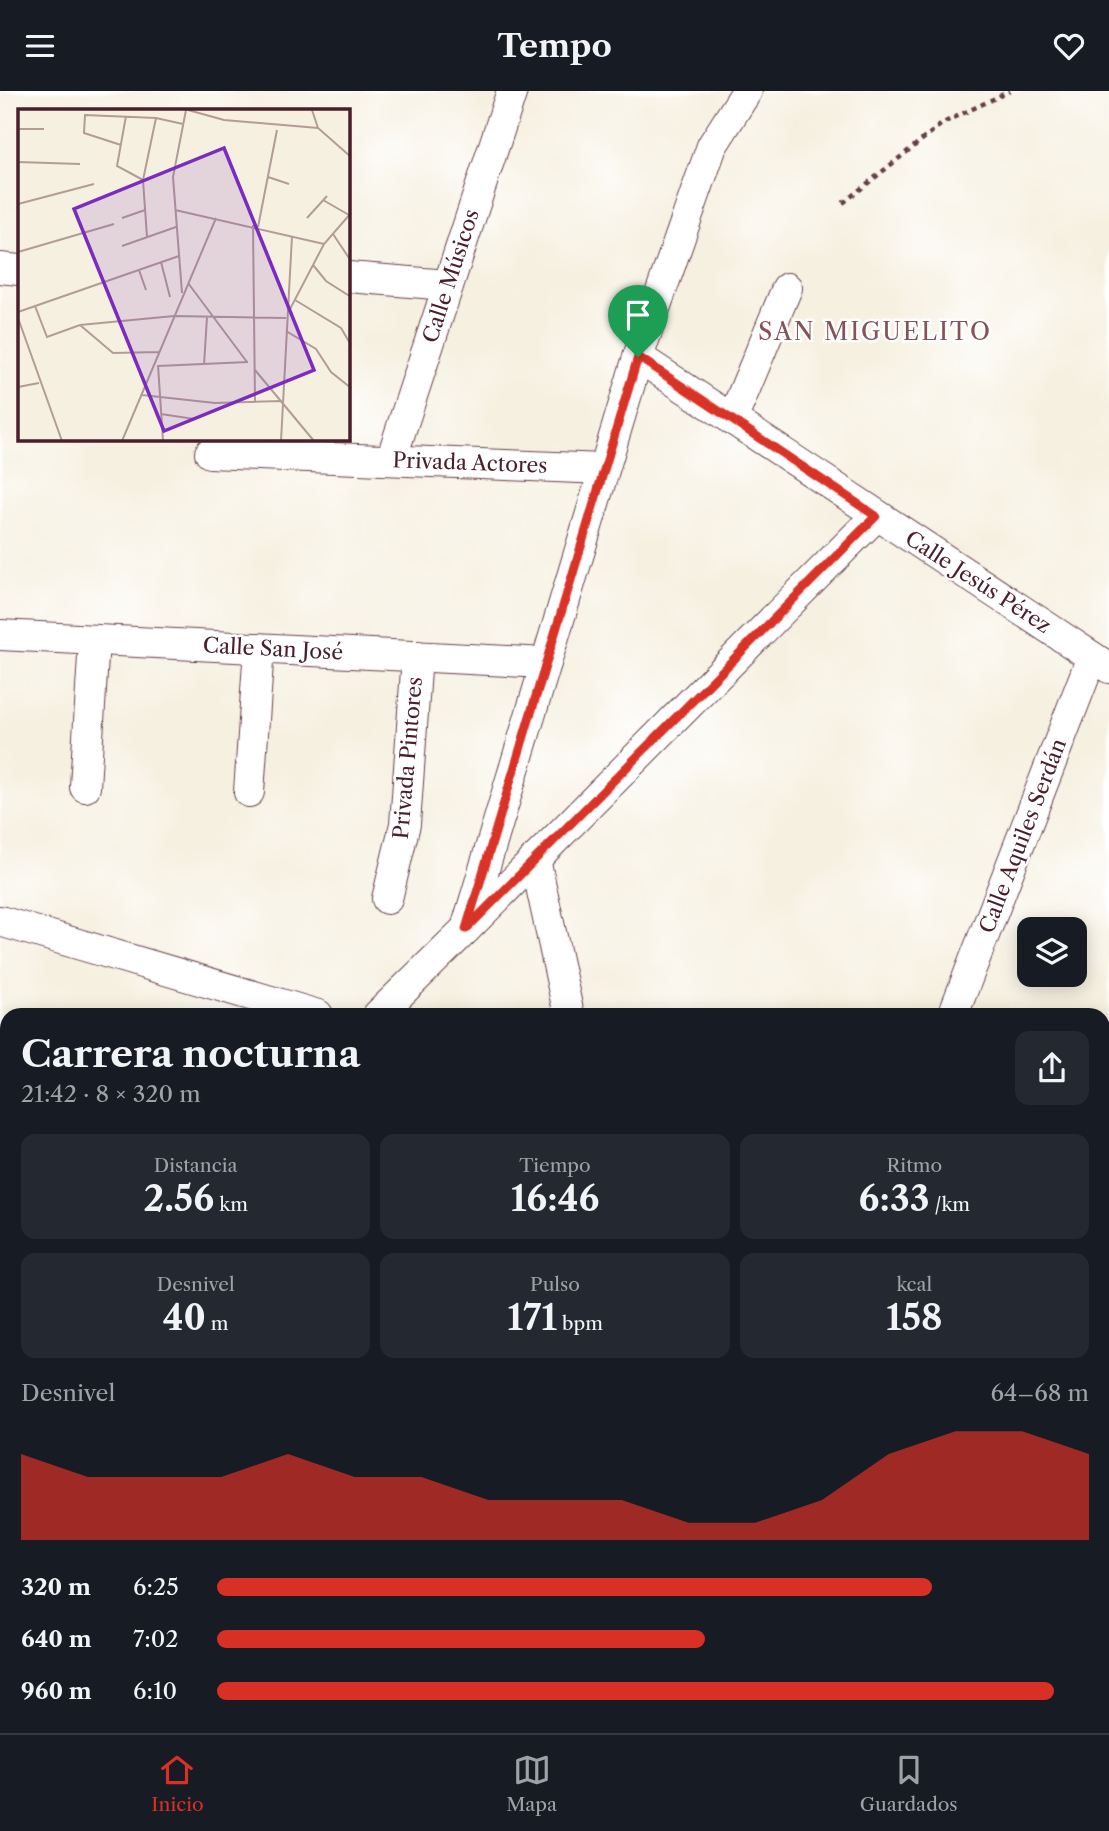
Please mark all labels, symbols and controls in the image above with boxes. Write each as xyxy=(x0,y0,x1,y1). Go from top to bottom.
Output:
text: Tempo xyxy=(497,26,612,65)
icon: menu xyxy=(21,27,59,65)
icon: heart xyxy=(1050,27,1088,65)
inset map xyxy=(18,109,350,441)
street label: Calle Músicos xyxy=(417,206,484,346)
pin xyxy=(608,285,668,357)
icon: arrive xyxy=(619,296,657,334)
district label: SAN MIGUELITO xyxy=(758,317,992,346)
street label: Privada Actores xyxy=(392,447,548,478)
street label: Calle Jesús Pérez xyxy=(901,525,1056,638)
street label: Calle San José xyxy=(202,632,344,665)
street label: Privada Pintores xyxy=(388,676,427,840)
street label: Calle Aquiles Serdán xyxy=(974,735,1071,937)
map controls xyxy=(1017,917,1087,987)
button: layers xyxy=(1017,917,1087,987)
text: Carrera nocturna xyxy=(21,1030,361,1077)
button: share xyxy=(1015,1031,1089,1105)
text: 21:42 · 8 × 320 m xyxy=(21,1080,201,1108)
text: Distancia xyxy=(154,1154,238,1177)
text: Tiempo xyxy=(519,1154,591,1177)
text: Ritmo xyxy=(886,1154,942,1177)
text: 2.56 xyxy=(143,1177,214,1220)
text: 16:46 xyxy=(511,1177,599,1220)
text: 6:33 xyxy=(859,1177,929,1220)
text: km xyxy=(214,1193,248,1216)
text: /km xyxy=(929,1193,970,1216)
text: Desnivel xyxy=(157,1273,235,1296)
text: Pulso xyxy=(530,1273,580,1296)
text: kcal xyxy=(896,1273,932,1296)
text: 40 xyxy=(163,1296,206,1339)
text: 171 xyxy=(507,1296,557,1339)
text: 158 xyxy=(886,1296,943,1339)
text: m xyxy=(206,1312,229,1335)
text: bpm xyxy=(557,1312,603,1335)
text: Desnivel xyxy=(21,1379,115,1407)
text: 64–68 m xyxy=(991,1379,1089,1407)
text: 320 m xyxy=(21,1573,91,1601)
text: 6:25 xyxy=(133,1573,179,1601)
text: 640 m xyxy=(21,1625,92,1653)
text: 7:02 xyxy=(133,1625,179,1653)
text: 960 m xyxy=(21,1677,92,1705)
text: 6:10 xyxy=(133,1677,177,1705)
tab: Inicio xyxy=(151,1751,204,1816)
tab: Mapa xyxy=(506,1751,557,1816)
tab: Guardados xyxy=(860,1751,958,1816)

